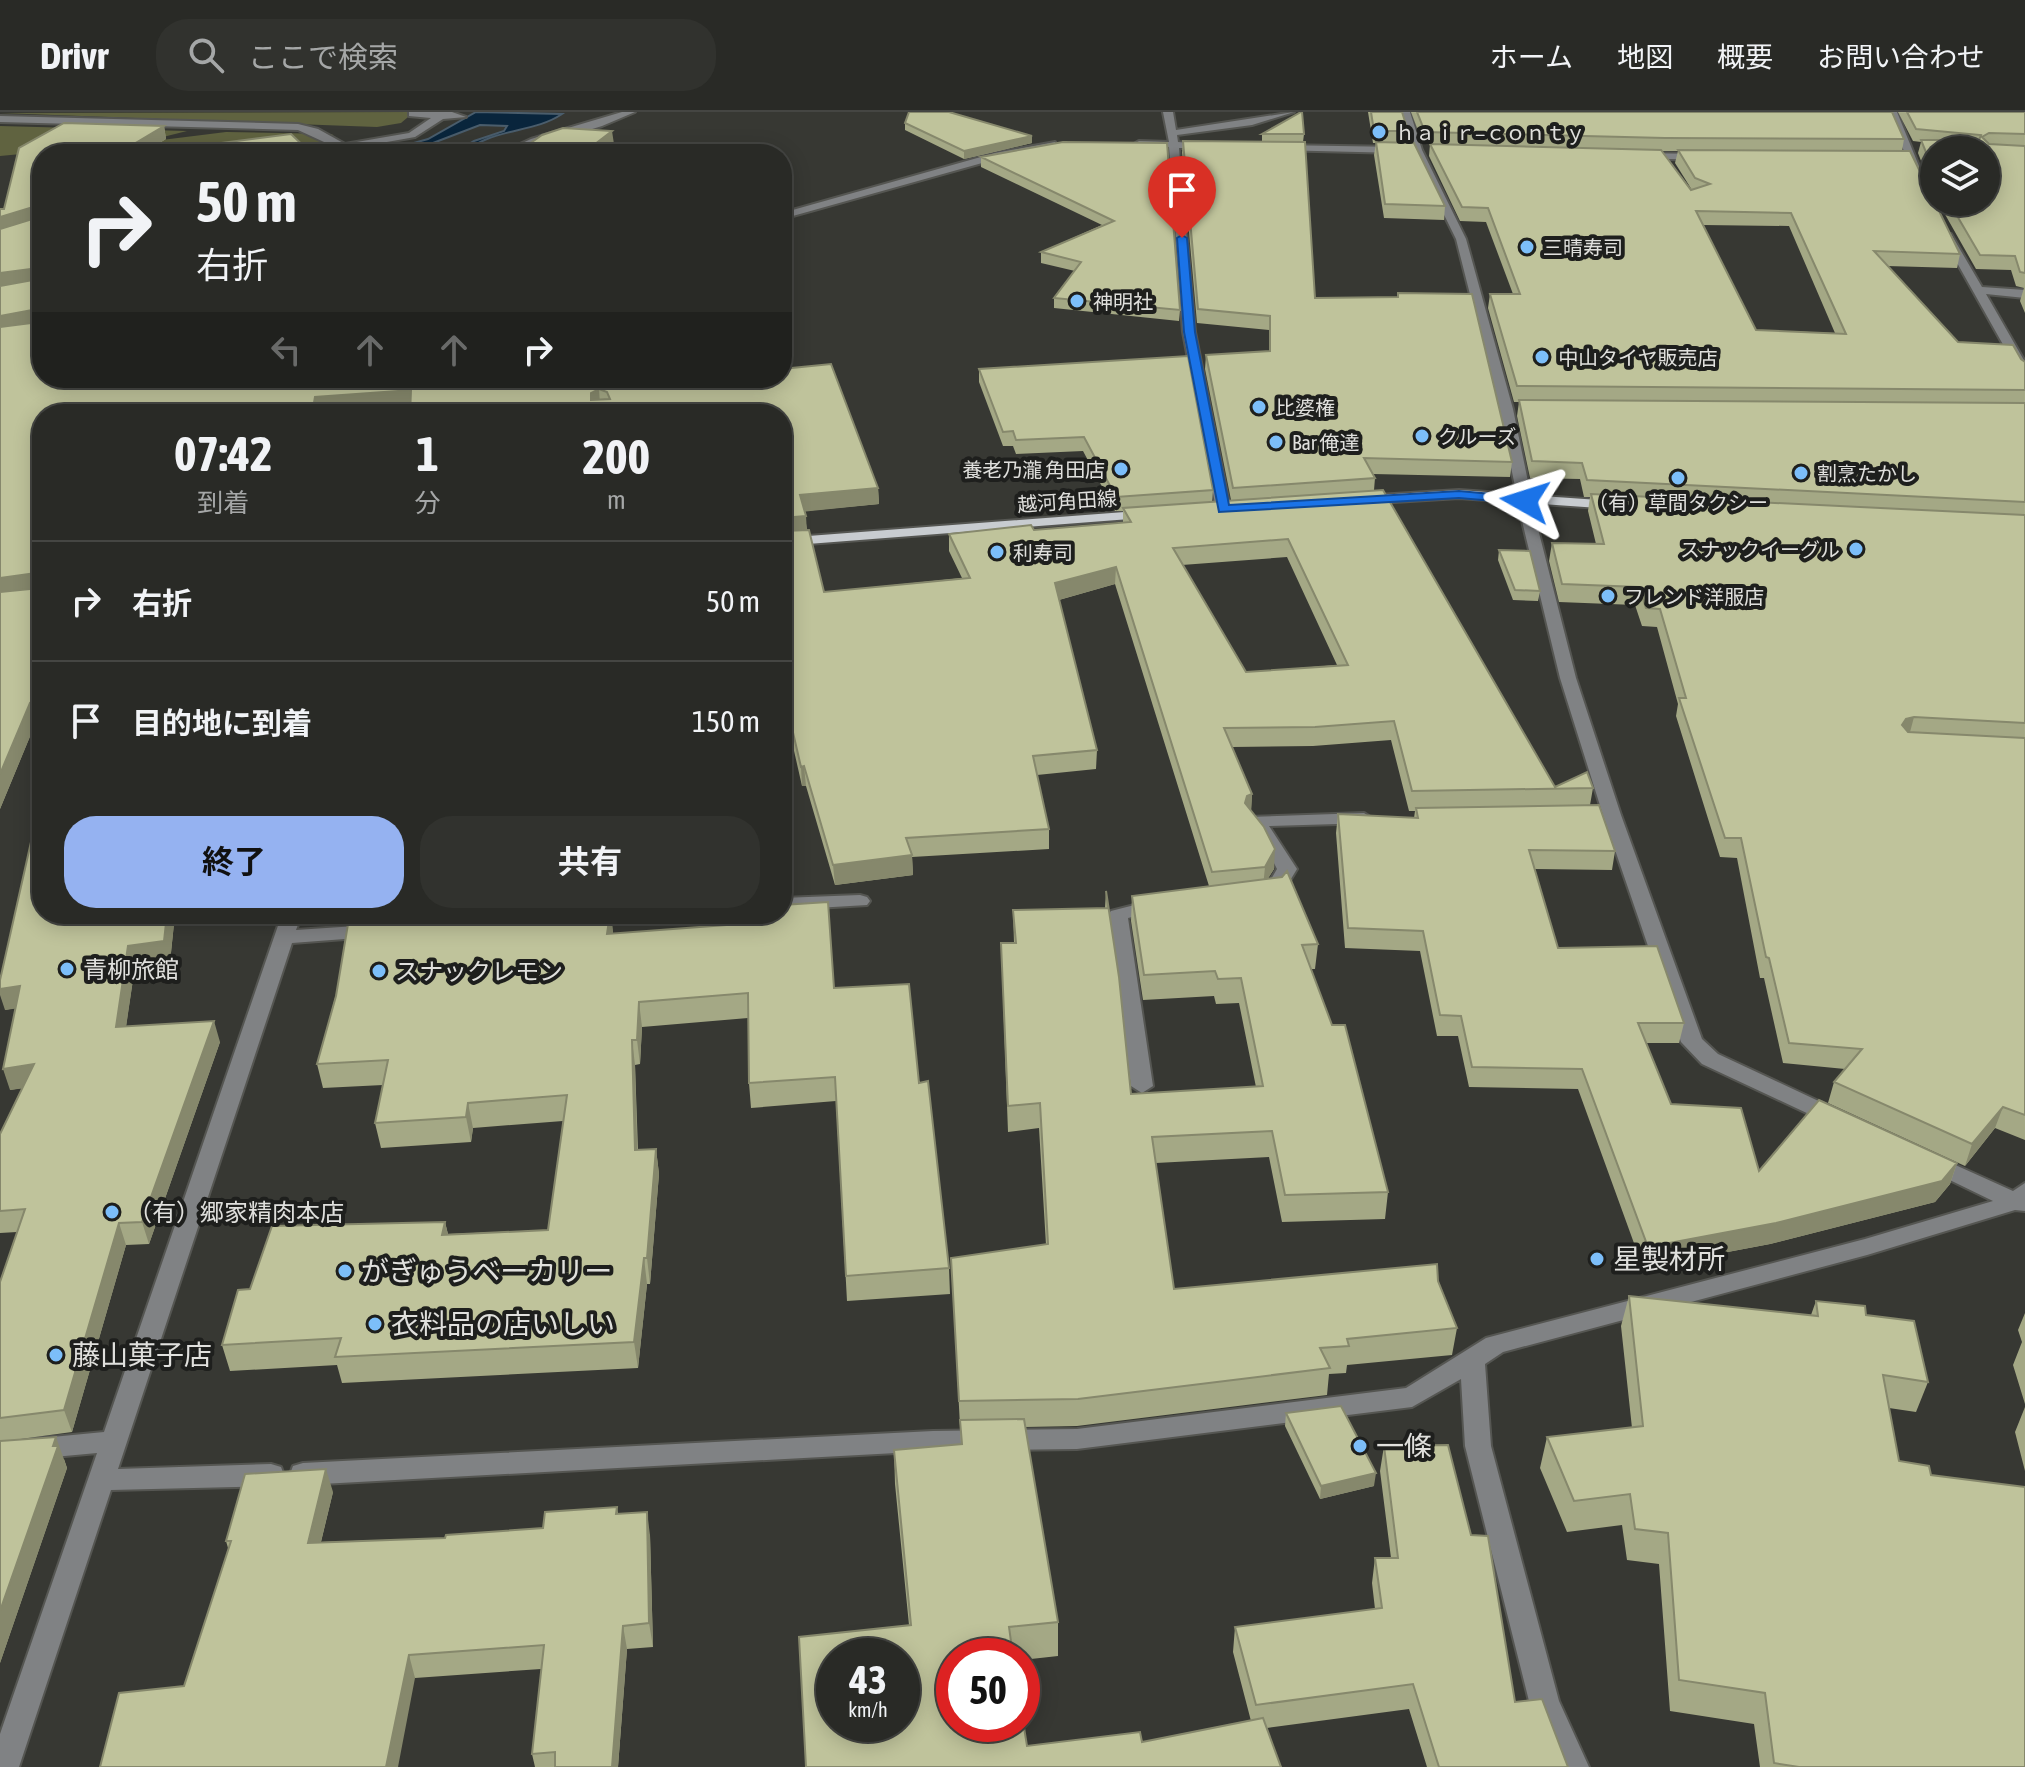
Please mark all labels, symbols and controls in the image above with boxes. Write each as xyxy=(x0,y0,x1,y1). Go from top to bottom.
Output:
search box xyxy=(156,19,716,91)
icon: search xyxy=(184,33,228,77)
text: Drivr xyxy=(40,34,108,77)
text: ここで検索 xyxy=(248,40,398,74)
text: ホーム xyxy=(1490,41,1573,73)
text: 地図 xyxy=(1617,41,1673,73)
text: 概要 xyxy=(1717,41,1773,73)
text: お問い合わせ xyxy=(1817,41,1985,73)
place label: ｈａｉｒ−ｃｏｎｔｙ xyxy=(1395,121,1585,145)
marker: ｈａｉｒ−ｃｏｎｔｙ xyxy=(1370,123,1388,141)
map controls xyxy=(1920,136,2000,216)
button: layers xyxy=(1920,136,2000,216)
pin xyxy=(1148,156,1216,238)
icon: arrive xyxy=(1160,168,1204,212)
text: 50 m xyxy=(196,170,297,234)
icon: right xyxy=(64,176,168,280)
place label: 三晴寿司 xyxy=(1543,236,1623,259)
marker: 三晴寿司 xyxy=(1518,238,1536,256)
text: 右折 xyxy=(196,244,268,286)
place label: 神明社 xyxy=(1093,290,1153,313)
marker: 神明社 xyxy=(1068,292,1086,310)
icon: left xyxy=(264,328,308,372)
icon: ahead xyxy=(348,328,392,372)
icon: ahead xyxy=(432,328,476,372)
icon: right xyxy=(516,328,560,372)
place label: 中山タイヤ販売店 xyxy=(1558,346,1717,369)
marker: 中山タイヤ販売店 xyxy=(1533,348,1551,366)
place label: 比婆権 xyxy=(1275,396,1335,419)
marker: 比婆権 xyxy=(1250,398,1268,416)
place label: クルーズ xyxy=(1438,425,1516,448)
text: 07:42 xyxy=(174,426,273,481)
text: 1 xyxy=(416,426,439,481)
marker: クルーズ xyxy=(1413,427,1431,445)
text: 200 xyxy=(582,429,650,484)
place label: Bar 俺達 xyxy=(1292,431,1359,454)
marker: Bar 俺達 xyxy=(1267,433,1285,451)
place label: 養老乃瀧 角田店 xyxy=(962,458,1105,481)
position arrow xyxy=(1483,459,1567,543)
marker: 養老乃瀧 角田店 xyxy=(1112,460,1130,478)
place label: 割烹たかし xyxy=(1817,462,1917,485)
marker: 割烹たかし xyxy=(1792,464,1810,482)
marker: （有）草間タクシー xyxy=(1669,469,1687,487)
text: m xyxy=(607,485,626,515)
street label: 越河角田線 xyxy=(1016,486,1118,516)
text: 到着 xyxy=(197,488,249,518)
text: 分 xyxy=(415,488,441,518)
place label: （有）草間タクシー xyxy=(1588,491,1768,514)
place label: スナックイーグル xyxy=(1680,538,1840,561)
marker: スナックイーグル xyxy=(1847,540,1865,558)
place label: 利寿司 xyxy=(1013,541,1073,564)
marker: 利寿司 xyxy=(988,543,1006,561)
icon: right xyxy=(64,579,108,623)
text: 50 m xyxy=(706,584,760,618)
place label: フレンド洋服店 xyxy=(1624,585,1764,608)
text: 右折 xyxy=(132,586,192,620)
marker: フレンド洋服店 xyxy=(1599,587,1617,605)
icon: arrive xyxy=(64,699,108,743)
text: 150 m xyxy=(692,704,760,738)
text: 目的地に到着 xyxy=(132,706,312,740)
button: 終了 xyxy=(64,816,404,908)
button: 共有 xyxy=(420,816,760,908)
place label: 青柳旅館 xyxy=(83,956,179,983)
place label: スナックレモン xyxy=(395,958,563,985)
marker: 青柳旅館 xyxy=(58,960,76,978)
marker: スナックレモン xyxy=(370,962,388,980)
place label: （有）郷家精肉本店 xyxy=(128,1199,344,1226)
marker: （有）郷家精肉本店 xyxy=(103,1203,121,1221)
place label: 星製材所 xyxy=(1613,1243,1725,1275)
marker: 星製材所 xyxy=(1588,1250,1606,1268)
place label: がぎゅうベーカリー xyxy=(361,1255,612,1287)
marker: がぎゅうベーカリー xyxy=(336,1262,354,1280)
place label: 衣料品の店いしい xyxy=(391,1308,615,1340)
marker: 衣料品の店いしい xyxy=(366,1315,384,1333)
place label: 藤山菓子店 xyxy=(72,1339,212,1371)
marker: 藤山菓子店 xyxy=(47,1346,65,1364)
place label: 一條 xyxy=(1376,1430,1432,1462)
marker: 一條 xyxy=(1351,1437,1369,1455)
speed limit sign: 50 xyxy=(936,1638,1040,1742)
text: 43 xyxy=(849,1657,887,1702)
text: km/h xyxy=(848,1698,888,1721)

